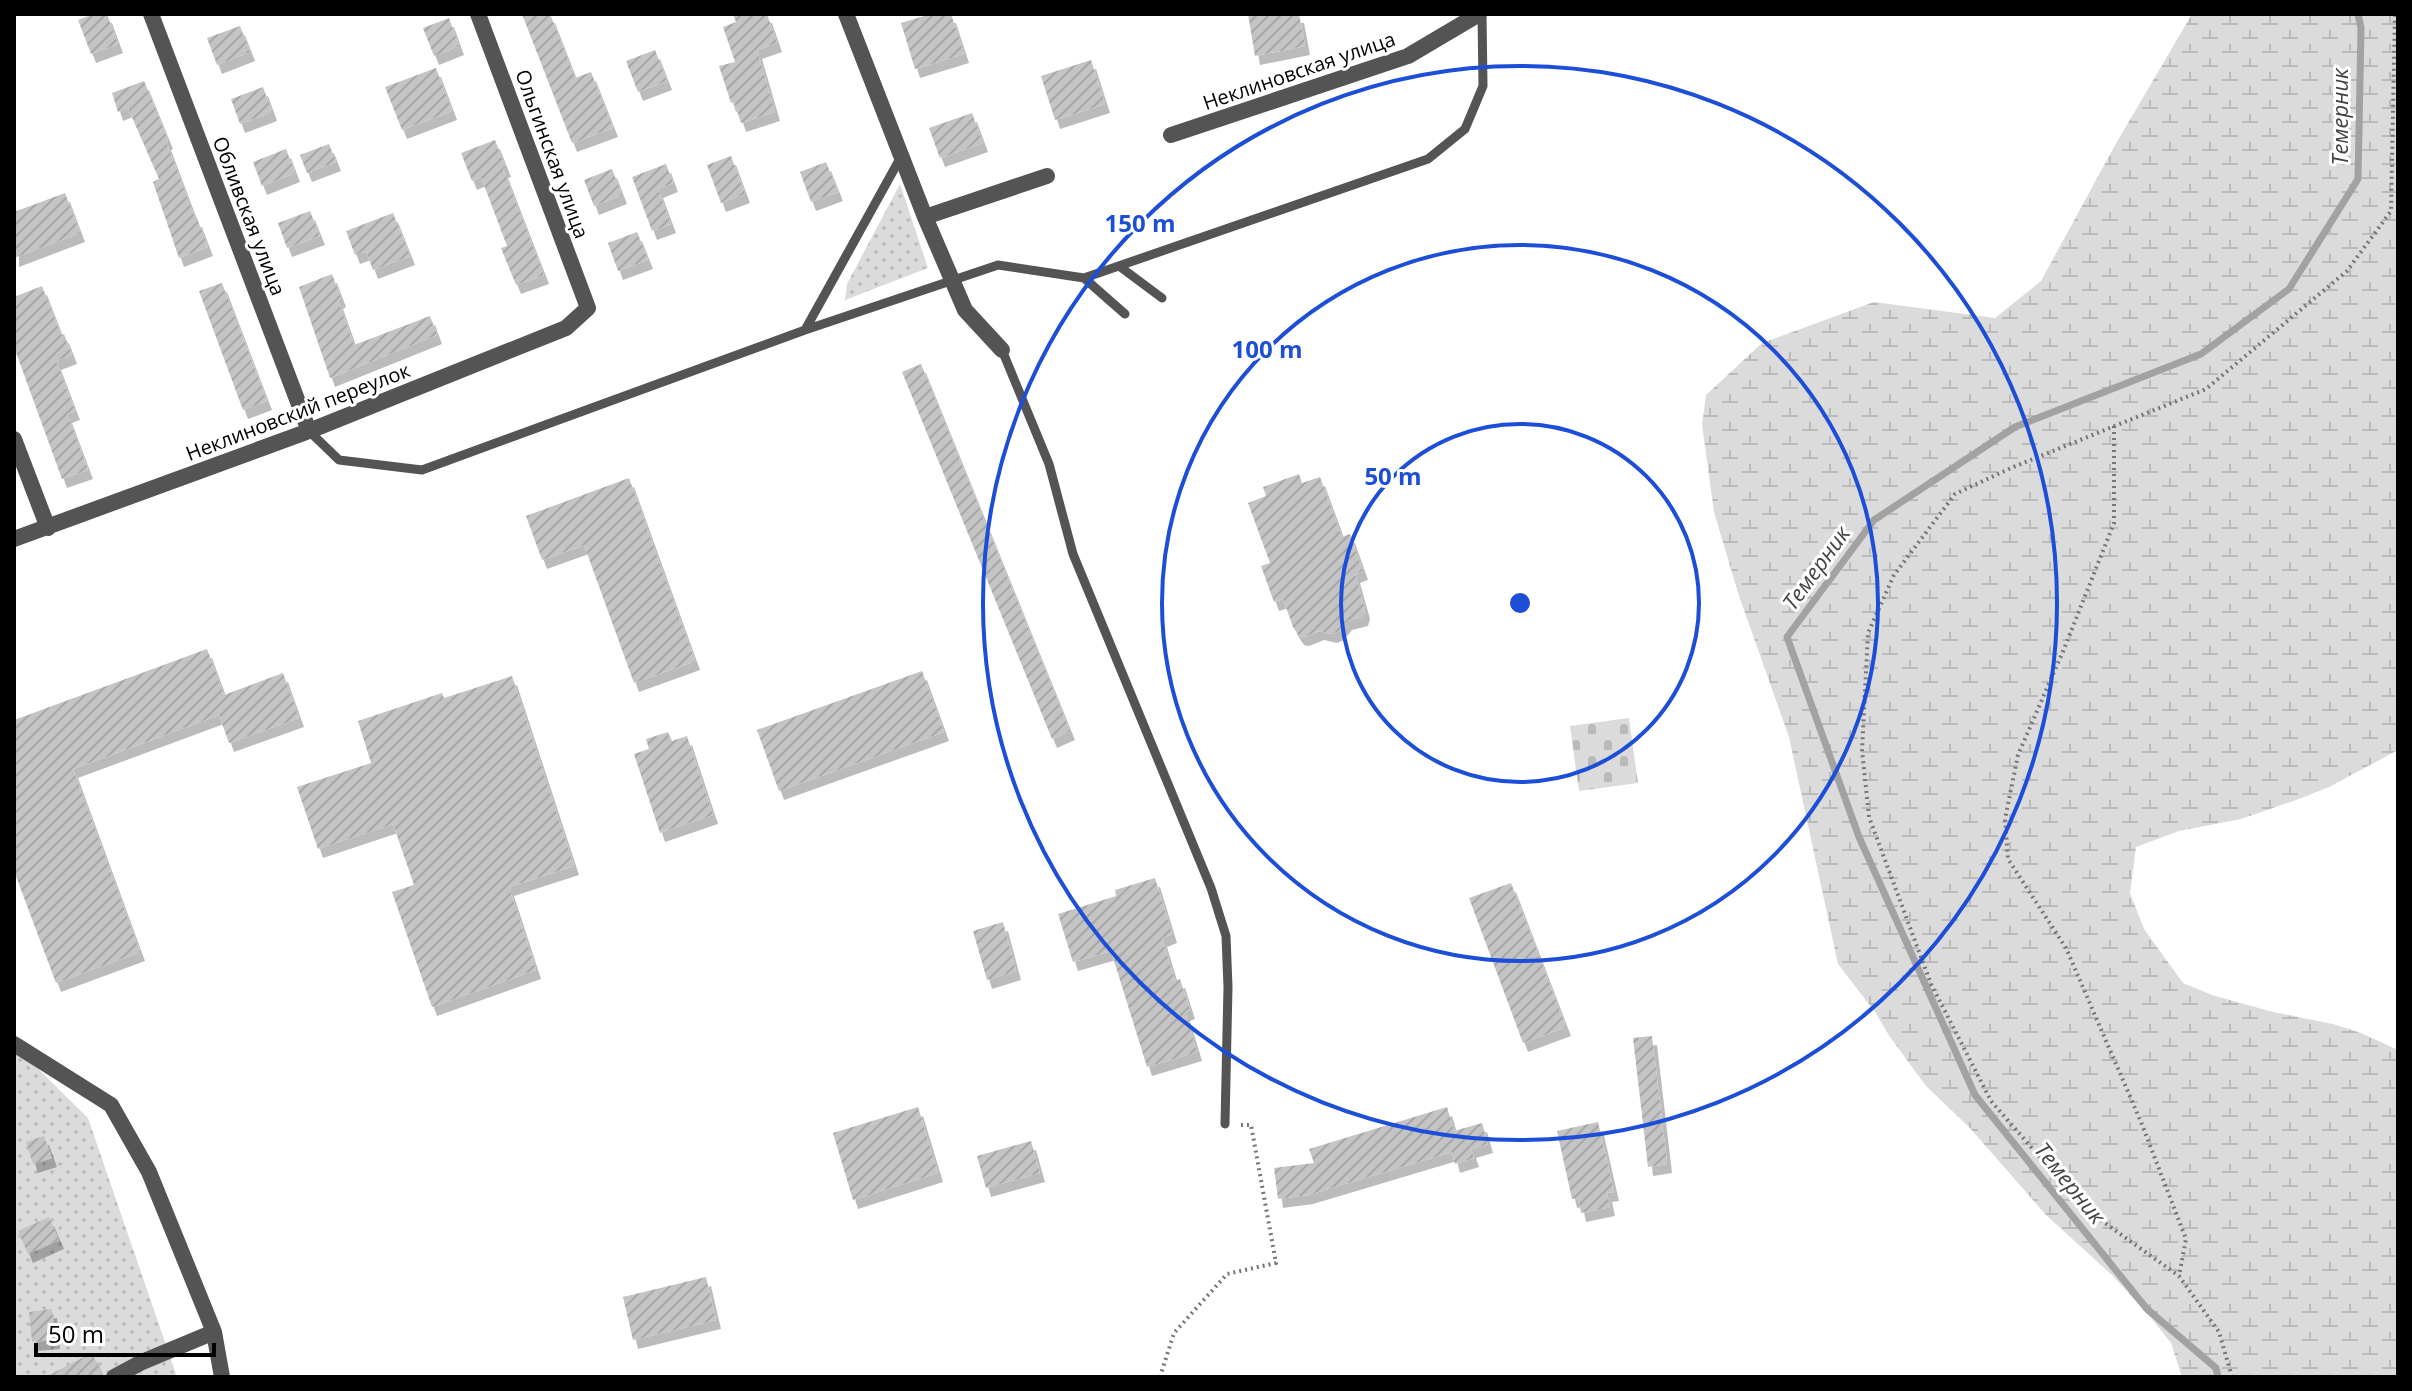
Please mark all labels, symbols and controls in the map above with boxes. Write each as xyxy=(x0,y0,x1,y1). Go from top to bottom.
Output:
street label: Неклиновская улица xyxy=(1199,25,1399,116)
street label: Ольгинская улица xyxy=(509,66,596,242)
water label: Темерник xyxy=(2324,67,2354,166)
street label: Обливская улица xyxy=(207,132,292,299)
text: 150 m xyxy=(1105,206,1175,239)
text: 100 m xyxy=(1232,332,1302,365)
street label: Неклиновский переулок xyxy=(182,356,414,467)
text: 50 m xyxy=(1364,459,1422,492)
water label: Темерник xyxy=(1774,518,1857,616)
centre of rings xyxy=(1506,589,1534,617)
water label: Темерник xyxy=(2029,1135,2114,1231)
scale bar xyxy=(36,1307,214,1357)
text: 50 m xyxy=(48,1317,104,1350)

